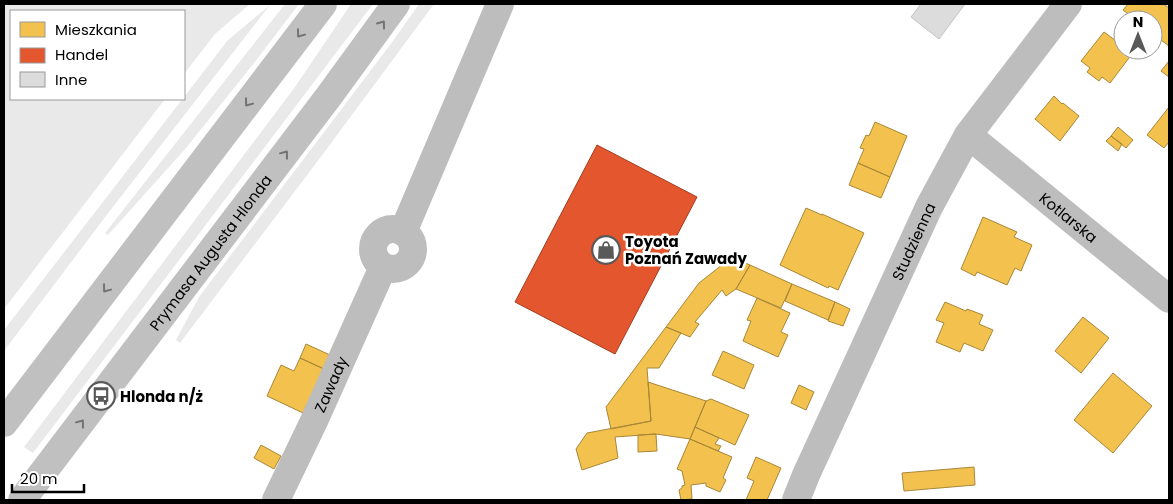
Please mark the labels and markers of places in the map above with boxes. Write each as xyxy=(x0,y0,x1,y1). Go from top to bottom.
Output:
place label: Toyota Poznań Zawady xyxy=(625,231,747,269)
shop icon: Toyota Poznań Zawady xyxy=(591,235,621,265)
bus stop icon: Hlonda n/ż xyxy=(86,381,116,411)
place label: Hlonda n/ż xyxy=(120,386,203,407)

